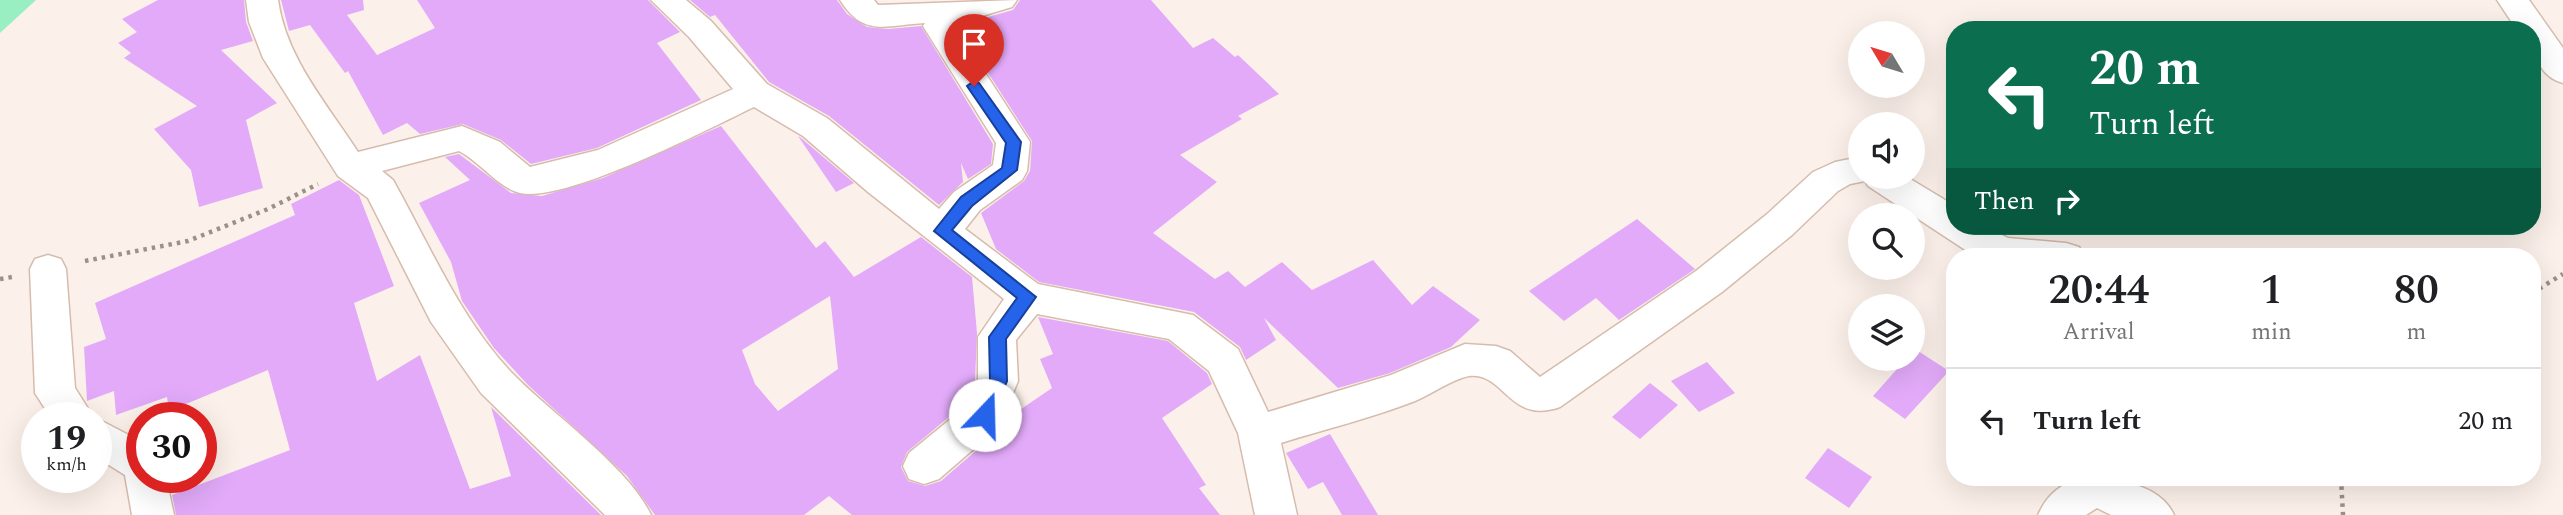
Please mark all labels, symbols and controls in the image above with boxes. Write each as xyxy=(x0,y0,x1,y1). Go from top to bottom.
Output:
pin xyxy=(944,14,1004,86)
north arrow xyxy=(1848,21,1925,98)
map controls xyxy=(1848,21,1925,371)
icon: arrive xyxy=(955,25,993,63)
text: 20 m xyxy=(2089,32,2200,107)
icon: left xyxy=(1974,49,2065,140)
text: Turn left xyxy=(2089,100,2215,149)
button: sound xyxy=(1848,112,1925,189)
text: Then xyxy=(1974,181,2034,221)
icon: right xyxy=(2048,182,2086,220)
button: search xyxy=(1848,203,1925,280)
text: 20:44 xyxy=(2048,259,2149,322)
text: 1 xyxy=(2260,259,2283,322)
text: 80 xyxy=(2394,259,2439,322)
button: layers xyxy=(1848,294,1925,371)
text: Arrival xyxy=(2063,315,2135,350)
text: min xyxy=(2251,315,2292,350)
text: m xyxy=(2406,315,2426,350)
position arrow xyxy=(948,378,1022,452)
text: Turn left xyxy=(2033,401,2141,441)
text: 20 m xyxy=(2458,401,2513,441)
speed limit sign: 30 xyxy=(126,402,217,493)
icon: left xyxy=(1974,402,2012,440)
text: 19 xyxy=(47,412,86,465)
text: km/h xyxy=(46,451,87,478)

